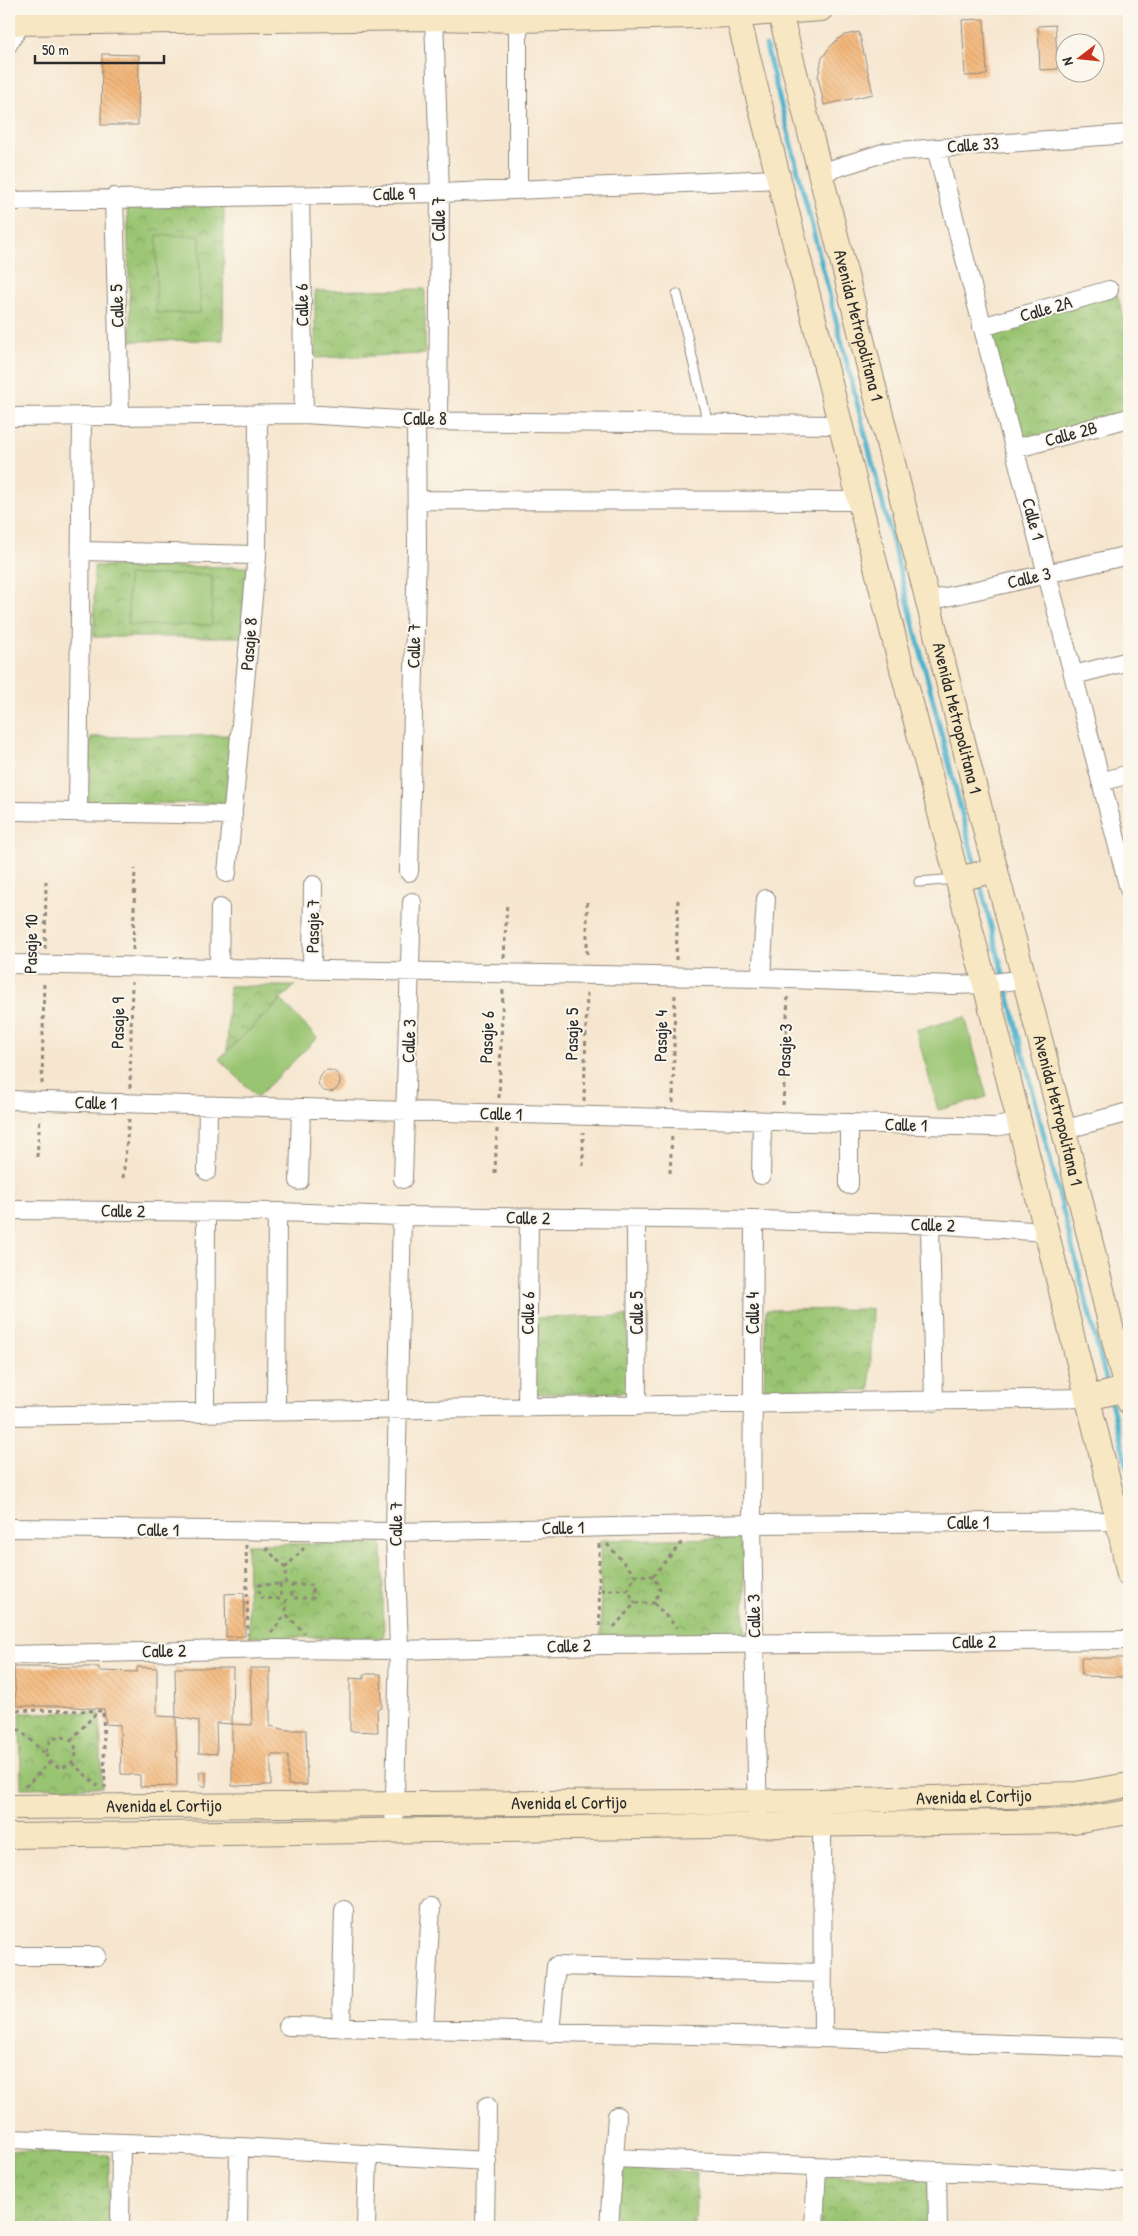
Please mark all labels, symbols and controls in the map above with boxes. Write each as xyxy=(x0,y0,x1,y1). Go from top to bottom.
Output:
scale bar xyxy=(35,32,164,64)
north arrow xyxy=(1056,32,1106,82)
text: 50 m xyxy=(42,39,69,60)
text: N xyxy=(1057,55,1077,68)
street label: Calle 33 xyxy=(946,130,1000,159)
street label: Calle 9 xyxy=(372,181,416,206)
street label: Calle 7 xyxy=(426,196,451,241)
street label: Avenida Metropolitana 1 xyxy=(828,247,890,403)
street label: Calle 5 xyxy=(103,283,130,328)
street label: Calle 6 xyxy=(289,283,314,327)
street label: Calle 2A xyxy=(1017,289,1075,328)
street label: Calle 8 xyxy=(403,406,447,431)
street label: Calle 2B xyxy=(1042,415,1100,453)
street label: Calle 1 xyxy=(1016,495,1051,543)
street label: Calle 3 xyxy=(1005,560,1053,595)
street label: Pasaje 8 xyxy=(234,616,263,671)
street label: Calle 7 xyxy=(401,623,426,669)
street label: Avenida Metropolitana 1 xyxy=(927,640,989,796)
street label: Pasaje 7 xyxy=(300,899,325,953)
street label: Pasaje 10 xyxy=(17,914,44,974)
street label: Pasaje 9 xyxy=(105,996,130,1049)
street label: Pasaje 5 xyxy=(559,1007,584,1061)
street label: Pasaje 6 xyxy=(473,1010,500,1064)
street label: Pasaje 4 xyxy=(648,1010,673,1062)
street label: Calle 3 xyxy=(395,1019,422,1063)
street label: Pasaje 3 xyxy=(771,1023,798,1077)
street label: Avenida Metropolitana 1 xyxy=(1027,1032,1090,1188)
street label: Calle 1 xyxy=(74,1089,118,1116)
street label: Calle 1 xyxy=(479,1100,523,1127)
street label: Calle 1 xyxy=(884,1111,928,1138)
street label: Calle 2 xyxy=(101,1198,146,1223)
street label: Calle 2 xyxy=(506,1205,551,1230)
street label: Calle 2 xyxy=(910,1211,956,1238)
street label: Calle 6 xyxy=(515,1291,540,1335)
street label: Calle 5 xyxy=(624,1291,649,1335)
street label: Calle 4 xyxy=(740,1291,765,1334)
street label: Calle 7 xyxy=(383,1501,408,1547)
street label: Calle 1 xyxy=(947,1510,989,1535)
street label: Calle 1 xyxy=(542,1515,584,1540)
street label: Calle 1 xyxy=(137,1517,179,1542)
street label: Calle 3 xyxy=(741,1594,766,1638)
street label: Calle 2 xyxy=(952,1629,997,1654)
street label: Calle 2 xyxy=(546,1632,592,1659)
street label: Calle 2 xyxy=(142,1638,187,1663)
street label: Avenida el Cortijo xyxy=(916,1782,1032,1810)
street label: Avenida el Cortijo xyxy=(511,1789,627,1815)
street label: Avenida el Cortijo xyxy=(106,1792,222,1818)

